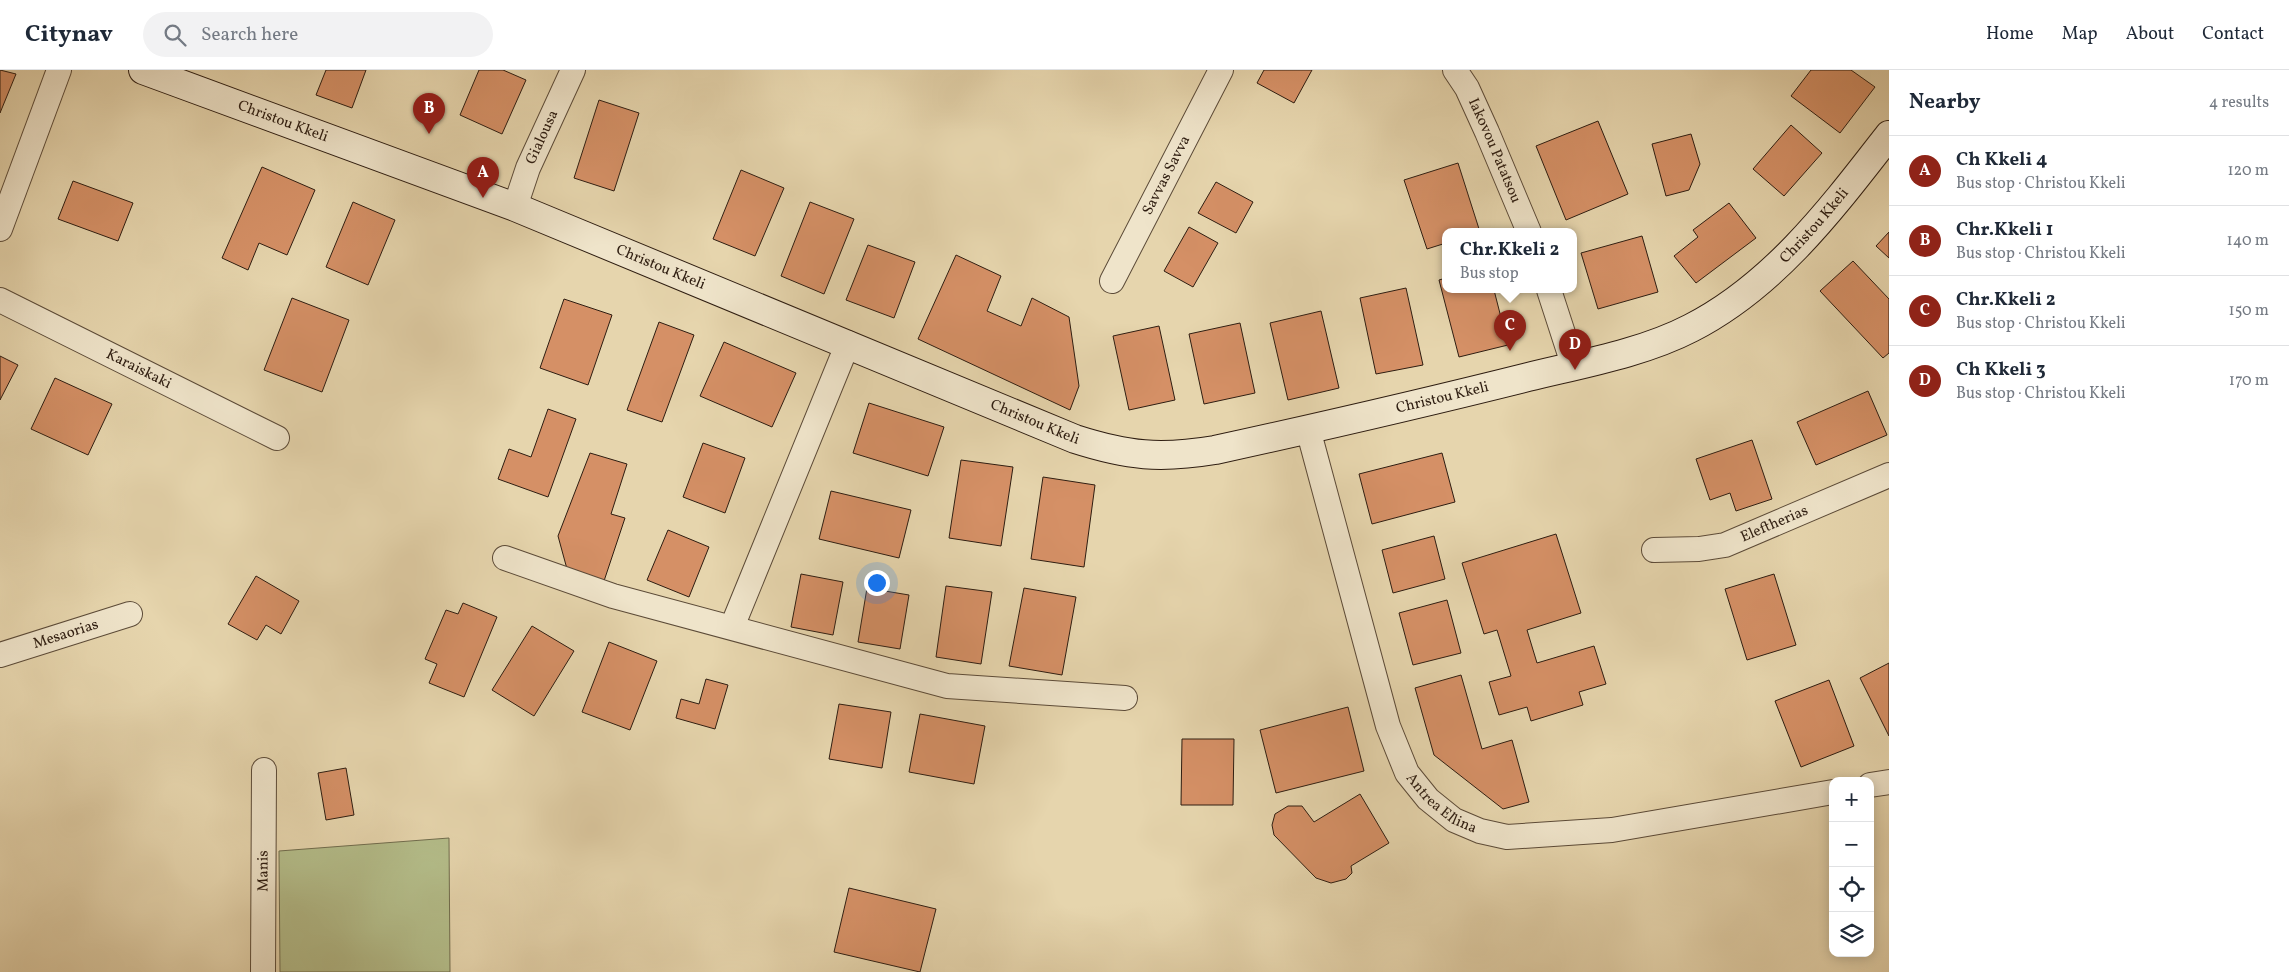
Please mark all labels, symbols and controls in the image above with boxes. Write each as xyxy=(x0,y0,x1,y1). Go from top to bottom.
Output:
search box xyxy=(143,12,493,57)
text: Citynav xyxy=(25,18,113,52)
icon: search xyxy=(161,21,189,49)
text: Search here xyxy=(201,22,298,48)
text: Home xyxy=(1986,22,2034,47)
text: Map xyxy=(2062,22,2098,47)
text: About xyxy=(2126,22,2174,47)
text: Contact xyxy=(2202,22,2264,47)
text: Nearby xyxy=(1909,88,1980,117)
text: 4 results xyxy=(2209,92,2269,114)
pin: B xyxy=(413,93,445,134)
street label: Christou Kkeli xyxy=(235,95,331,148)
street label: Iakovou Patatsou xyxy=(1462,95,1526,206)
street label: Gialousa xyxy=(521,107,564,168)
street label: Savvas Savva xyxy=(1137,132,1196,219)
text: Ch Kkeli 4 xyxy=(1956,147,2048,173)
pin: A xyxy=(467,157,499,198)
text: A xyxy=(1919,160,1931,182)
text: 120 m xyxy=(2227,160,2269,182)
text: Bus stop · Christou Kkeli xyxy=(1956,173,2126,195)
street label: Christou Kkeli xyxy=(1775,184,1854,268)
text: Chr.Kkeli 1 xyxy=(1956,217,2053,243)
popup xyxy=(1442,228,1577,293)
text: B xyxy=(1920,230,1930,252)
text: 140 m xyxy=(2227,230,2269,252)
text: Chr.Kkeli 2 xyxy=(1460,237,1559,263)
street label: Christou Kkeli xyxy=(613,239,708,295)
text: Bus stop · Christou Kkeli xyxy=(1956,243,2126,265)
text: Bus stop xyxy=(1460,263,1519,285)
text: Chr.Kkeli 2 xyxy=(1956,287,2056,313)
text: C xyxy=(1920,300,1930,322)
text: 150 m xyxy=(2228,300,2269,322)
pin: C xyxy=(1494,310,1526,351)
text: Bus stop · Christou Kkeli xyxy=(1956,313,2126,335)
pin: D xyxy=(1559,329,1591,370)
street label: Karaiskaki xyxy=(102,344,175,394)
text: Ch Kkeli 3 xyxy=(1956,357,2046,383)
text: D xyxy=(1919,370,1931,392)
text: 170 m xyxy=(2229,370,2269,392)
street label: Christou Kkeli xyxy=(1394,377,1491,419)
text: Bus stop · Christou Kkeli xyxy=(1956,383,2126,405)
street label: Christou Kkeli xyxy=(987,394,1082,450)
street label: Eleftherias xyxy=(1737,500,1812,548)
your location xyxy=(864,570,890,596)
street label: Mesaorias xyxy=(31,614,101,654)
street label: Antrea Ellina xyxy=(1401,769,1480,839)
map controls xyxy=(1829,777,1874,957)
button: + xyxy=(1829,777,1874,822)
button: − xyxy=(1829,822,1874,867)
street label: Manis xyxy=(253,850,274,892)
button: locate xyxy=(1829,867,1874,912)
button: layers xyxy=(1829,912,1874,957)

